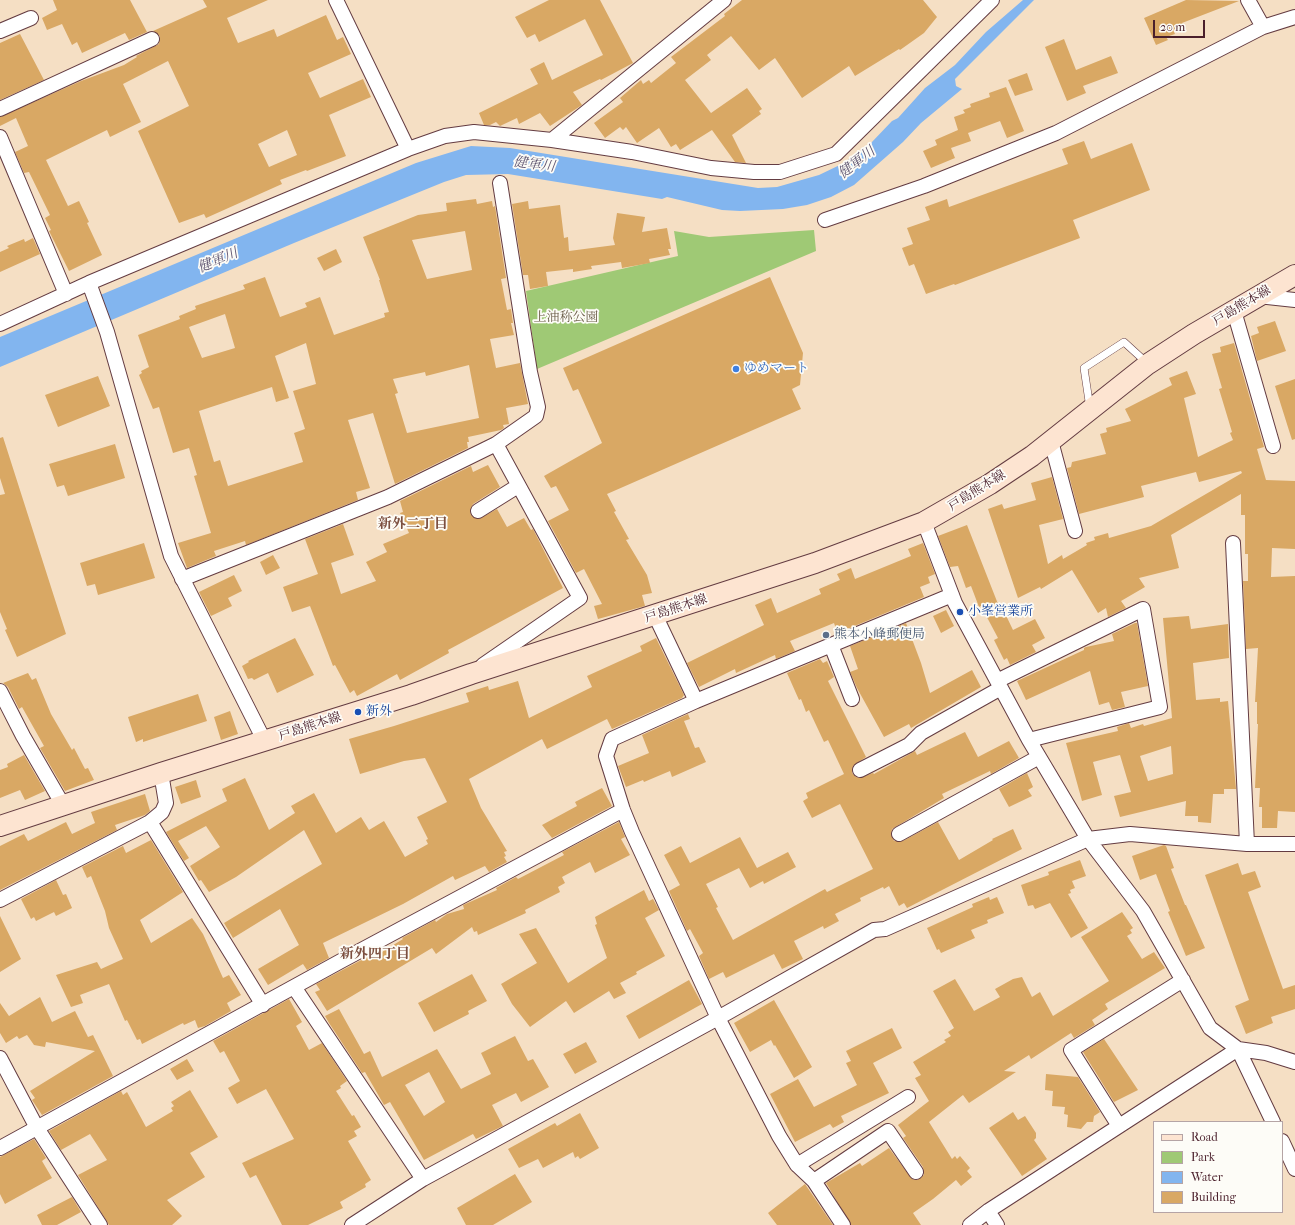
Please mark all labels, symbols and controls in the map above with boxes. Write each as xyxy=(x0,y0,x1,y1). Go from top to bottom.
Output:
scale bar xyxy=(1155,12,1207,38)
text: 20 m xyxy=(1160,20,1185,34)
water label: 健軍川 xyxy=(835,143,879,183)
water label: 健軍川 xyxy=(512,154,556,176)
water label: 健軍川 xyxy=(195,245,241,277)
street label: 戸島熊本線 xyxy=(1210,283,1274,329)
park label: 上油称公園 xyxy=(534,310,598,326)
place label: ゆめマート xyxy=(744,361,809,377)
marker: ゆめマート xyxy=(731,364,741,374)
street label: 戸島熊本線 xyxy=(945,467,1009,515)
district label: 新外二丁目 xyxy=(378,517,448,533)
street label: 戸島熊本線 xyxy=(643,592,709,626)
place label: 小峯営業所 xyxy=(968,604,1033,620)
marker: 小峯営業所 xyxy=(955,607,965,617)
place label: 熊本小峰郵便局 xyxy=(834,627,925,643)
marker: 熊本小峰郵便局 xyxy=(821,630,831,640)
place label: 新外 xyxy=(366,704,392,720)
marker: 新外 xyxy=(353,707,363,717)
street label: 戸島熊本線 xyxy=(277,710,343,744)
district label: 新外四丁目 xyxy=(340,947,410,963)
legend xyxy=(1153,1121,1283,1213)
text: Road xyxy=(1191,1130,1218,1144)
text: Park xyxy=(1191,1150,1215,1164)
text: Water xyxy=(1191,1170,1223,1184)
text: Building xyxy=(1191,1190,1236,1204)

